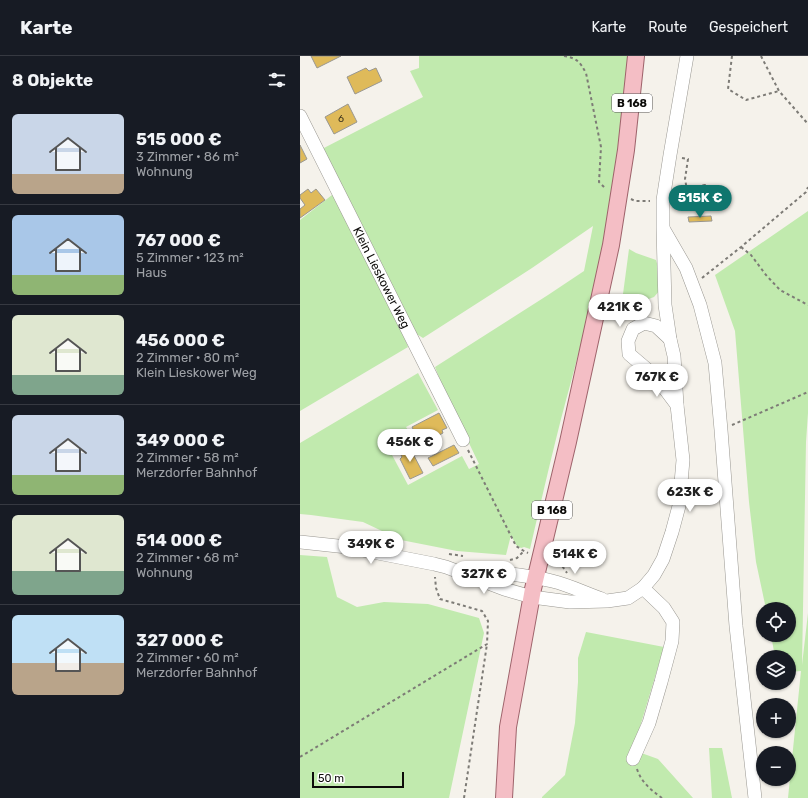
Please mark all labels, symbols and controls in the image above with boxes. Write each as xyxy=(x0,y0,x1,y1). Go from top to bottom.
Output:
text: Karte xyxy=(20,16,72,39)
text: Karte xyxy=(591,19,626,36)
text: Route xyxy=(648,19,687,36)
text: Gespeichert xyxy=(709,19,788,36)
icon: filters xyxy=(266,69,288,91)
text: 8 Objekte xyxy=(12,70,93,90)
road number: B 168 xyxy=(612,94,652,112)
house number: 6 xyxy=(338,113,344,125)
text: 515 000 € xyxy=(136,129,222,149)
icon: home xyxy=(44,130,92,178)
text: 3 Zimmer · 86 m² xyxy=(136,149,239,164)
text: Wohnung xyxy=(136,164,193,179)
pin: 515K € xyxy=(667,185,733,219)
text: 515K € xyxy=(678,190,722,205)
street label: Klein Lieskower Weg xyxy=(350,225,413,331)
text: 767 000 € xyxy=(136,230,221,250)
icon: home xyxy=(44,231,92,279)
text: 5 Zimmer · 123 m² xyxy=(136,250,244,265)
text: Haus xyxy=(136,265,167,280)
pin: 421K € xyxy=(587,294,653,328)
text: 421K € xyxy=(597,299,643,314)
text: 456 000 € xyxy=(136,330,225,350)
icon: home xyxy=(44,331,92,379)
text: 2 Zimmer · 80 m² xyxy=(136,350,239,365)
pin: 767K € xyxy=(624,364,690,398)
text: Klein Lieskower Weg xyxy=(136,365,257,380)
text: 767K € xyxy=(635,369,679,384)
pin: 456K € xyxy=(377,429,443,463)
text: 349 000 € xyxy=(136,430,225,450)
icon: home xyxy=(44,431,92,479)
text: 456K € xyxy=(386,434,434,449)
text: 2 Zimmer · 58 m² xyxy=(136,450,239,465)
text: Merzdorfer Bahnhof xyxy=(136,465,257,480)
pin: 623K € xyxy=(657,479,723,513)
text: 623K € xyxy=(666,484,714,499)
road number: B 168 xyxy=(532,501,572,519)
text: 514 000 € xyxy=(136,530,222,550)
icon: home xyxy=(44,531,92,579)
pin: 349K € xyxy=(338,531,404,565)
text: 349K € xyxy=(347,536,395,551)
pin: 514K € xyxy=(542,541,608,575)
text: 514K € xyxy=(552,546,598,561)
text: 2 Zimmer · 68 m² xyxy=(136,550,239,565)
pin: 327K € xyxy=(451,561,517,595)
text: Wohnung xyxy=(136,565,193,580)
text: 327K € xyxy=(461,566,507,581)
map controls xyxy=(756,602,796,786)
button: locate xyxy=(756,602,796,642)
text: 327 000 € xyxy=(136,630,223,650)
icon: home xyxy=(44,631,92,679)
text: 2 Zimmer · 60 m² xyxy=(136,650,239,665)
button: layers xyxy=(756,650,796,690)
text: Merzdorfer Bahnhof xyxy=(136,665,257,680)
button: + xyxy=(756,698,796,738)
button: − xyxy=(756,746,796,786)
scale bar xyxy=(312,770,404,789)
text: 50 m xyxy=(318,772,344,785)

